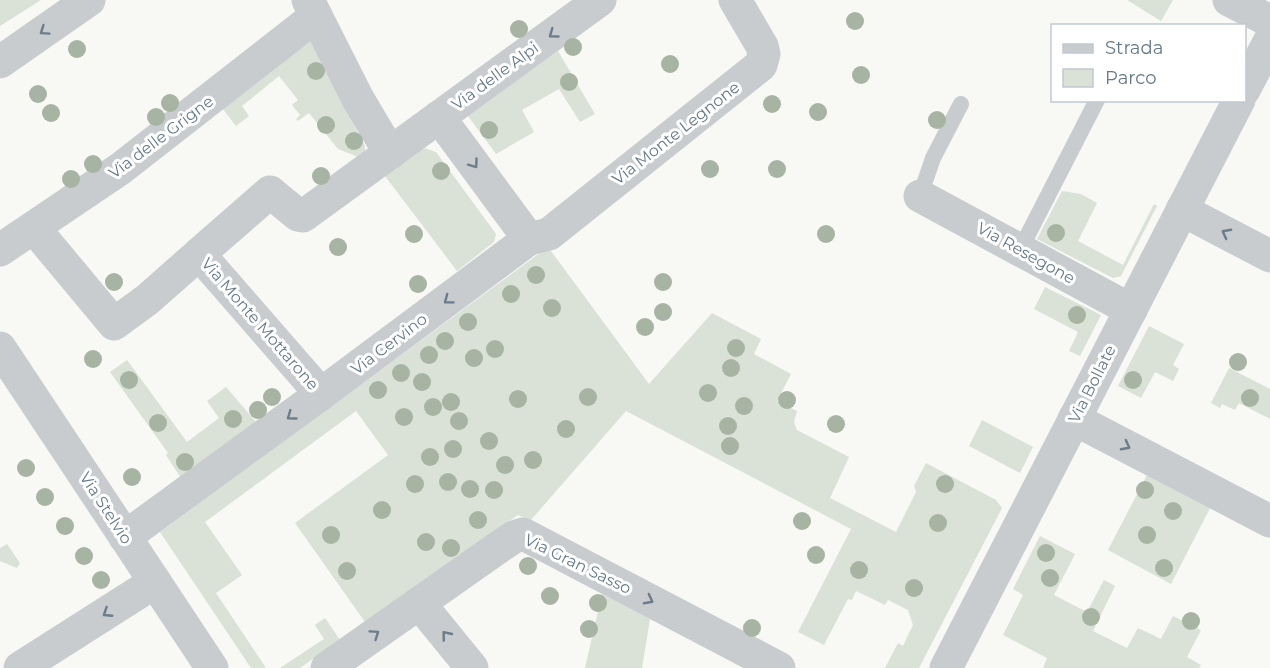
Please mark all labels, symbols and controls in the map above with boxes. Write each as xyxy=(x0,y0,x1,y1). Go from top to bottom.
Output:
one-way arrow xyxy=(40,24,51,35)
legend xyxy=(1051,24,1246,102)
one-way arrow xyxy=(548,27,559,38)
text: Strada xyxy=(1105,37,1163,59)
street label: Via delle Alpi xyxy=(448,38,542,114)
text: Parco xyxy=(1105,67,1157,89)
street label: Via Monte Legnone xyxy=(609,77,743,189)
street label: Via delle Grigne xyxy=(105,91,217,183)
one-way arrow xyxy=(467,157,478,168)
street label: Via Resegone xyxy=(974,218,1078,288)
one-way arrow xyxy=(1221,229,1232,241)
street label: Via Monte Mottarone xyxy=(197,254,323,394)
one-way arrow xyxy=(443,292,454,303)
street label: Via Cervino xyxy=(347,309,431,379)
street label: Via Bollate xyxy=(1064,342,1120,426)
one-way arrow xyxy=(287,409,298,420)
one-way arrow xyxy=(1120,439,1130,450)
street label: Via Stelvio xyxy=(76,469,136,547)
street label: Via Gran Sasso xyxy=(522,530,634,598)
one-way arrow xyxy=(642,592,653,604)
one-way arrow xyxy=(103,605,114,616)
one-way arrow xyxy=(368,630,379,641)
one-way arrow xyxy=(442,631,453,642)

